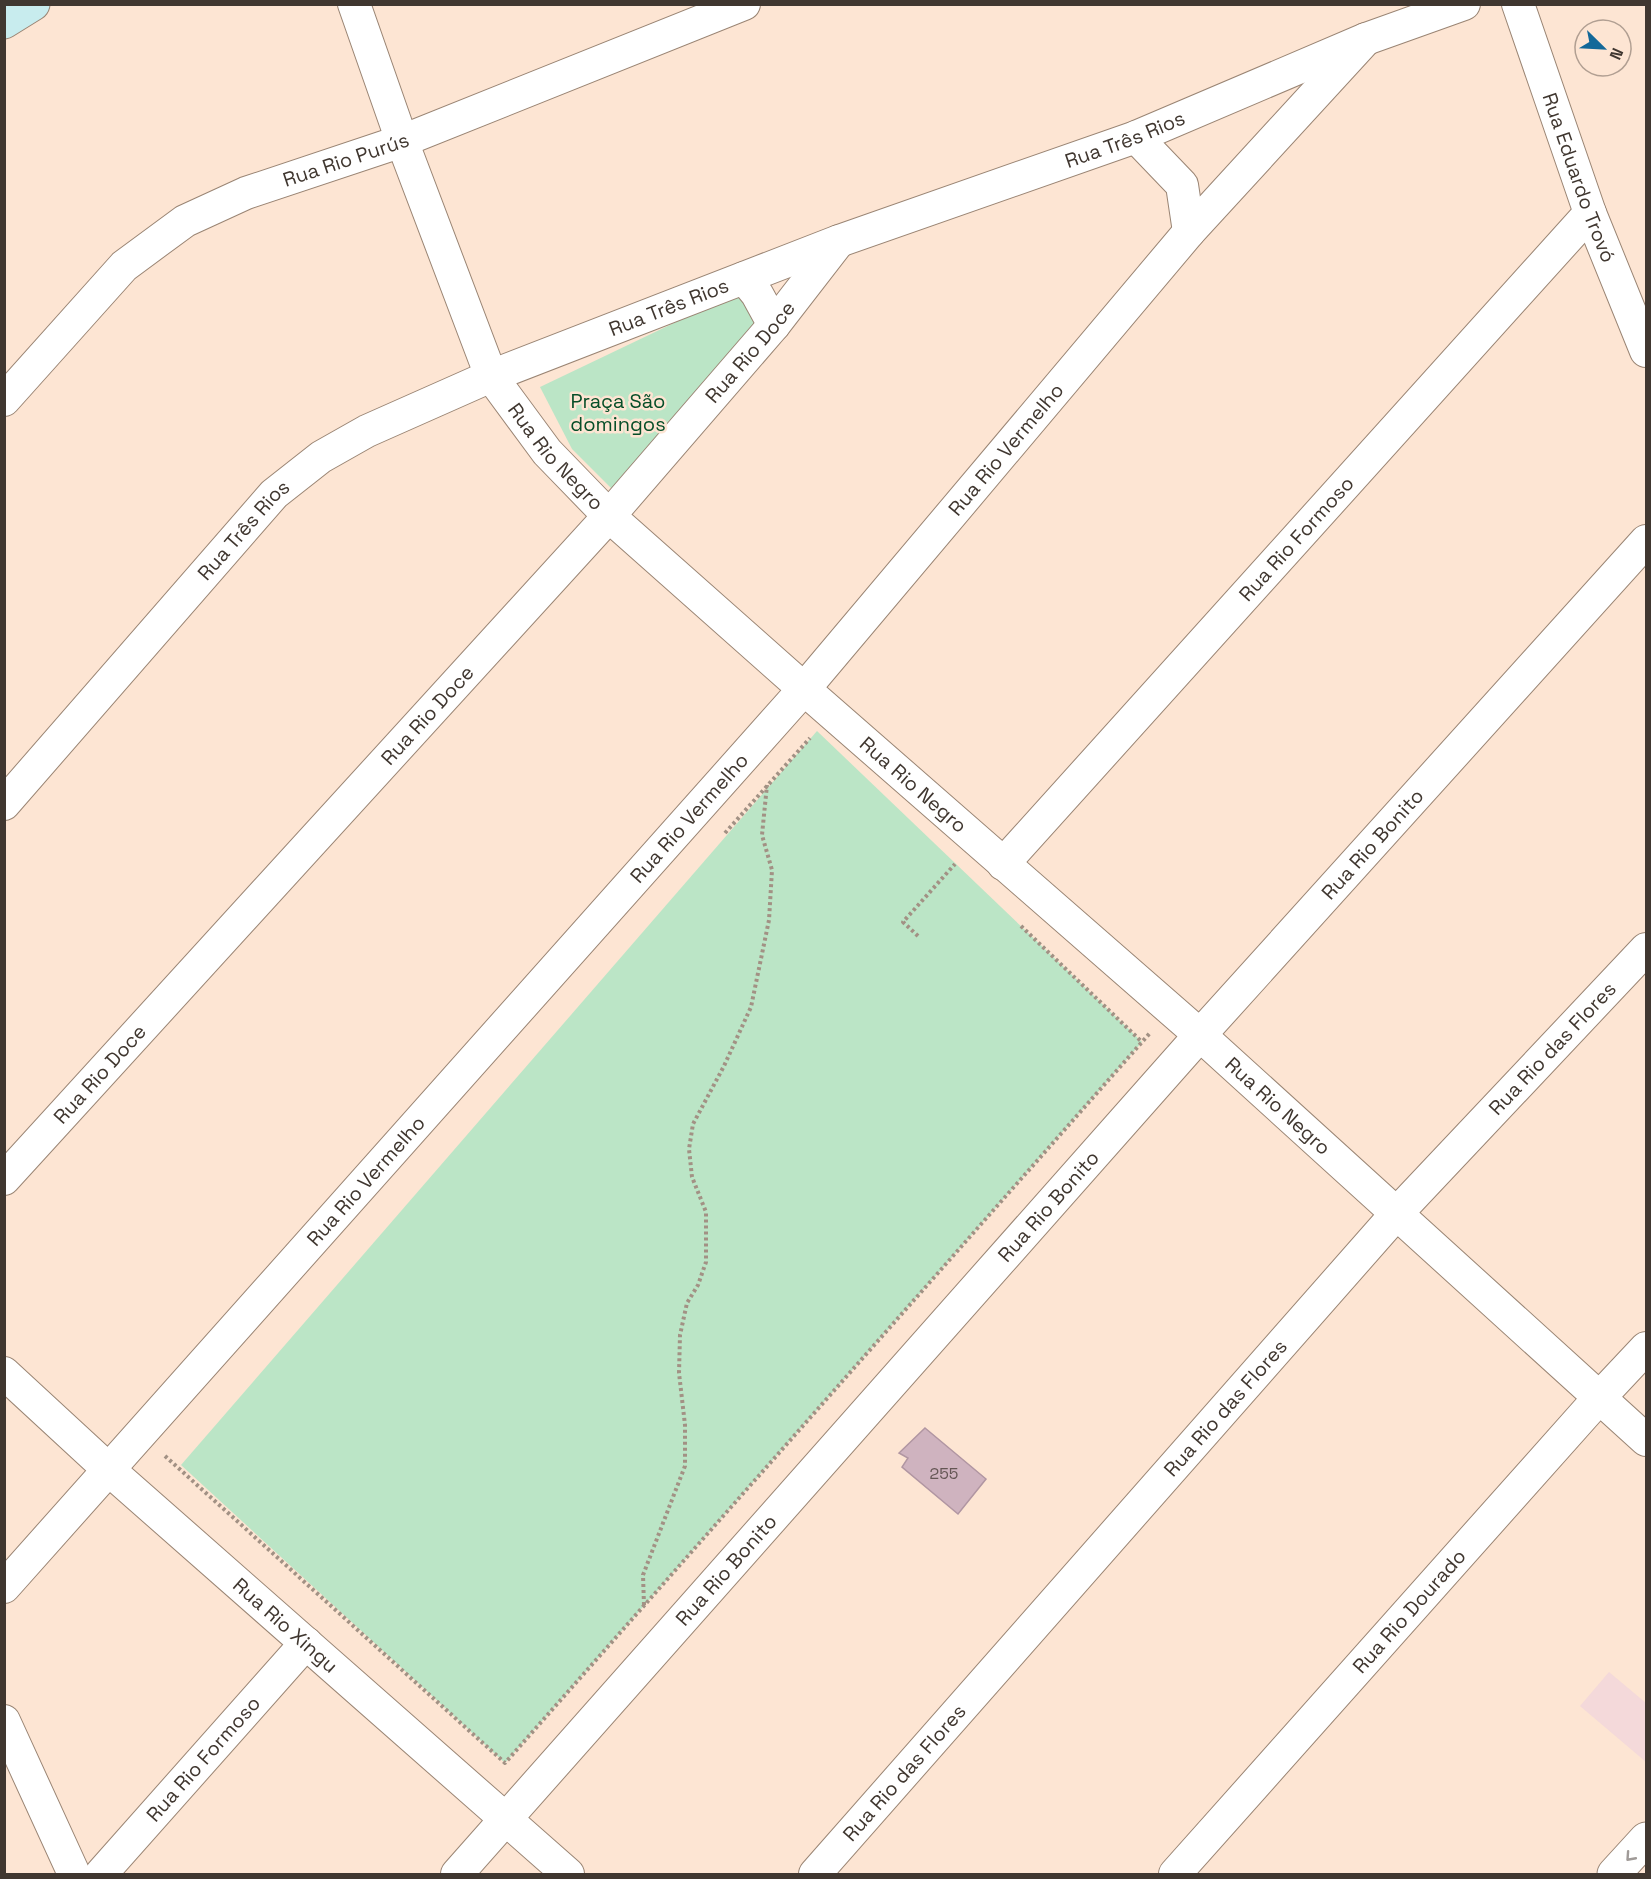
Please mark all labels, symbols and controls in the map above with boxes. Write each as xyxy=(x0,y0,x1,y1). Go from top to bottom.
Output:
north arrow xyxy=(1573,18,1633,78)
text: N xyxy=(1604,45,1628,63)
street label: Rua Eduardo Trovó xyxy=(1537,89,1622,266)
street label: Rua Três Rios xyxy=(1061,105,1189,174)
street label: Rua Rio Purús xyxy=(279,127,413,193)
street label: Rua Três Rios xyxy=(605,272,732,342)
street label: Rua Rio Doce xyxy=(699,296,801,408)
street label: Rua Rio Vermelho xyxy=(942,378,1069,521)
park label: Praça São domingos xyxy=(570,388,666,437)
street label: Rua Rio Negro xyxy=(502,398,609,516)
street label: Rua Rio Formoso xyxy=(1233,471,1359,607)
street label: Rua Três Rios xyxy=(192,474,295,586)
street label: Rua Rio Doce xyxy=(375,660,479,770)
street label: Rua Rio Negro xyxy=(854,731,973,839)
street label: Rua Rio Vermelho xyxy=(624,747,754,889)
street label: Rua Rio Bonito xyxy=(1316,783,1429,905)
street label: Rua Rio das Flores xyxy=(1483,976,1621,1121)
street label: Rua Rio Doce xyxy=(48,1019,152,1129)
street label: Rua Rio Negro xyxy=(1220,1051,1336,1161)
street label: Rua Rio Vermelho xyxy=(301,1110,431,1251)
street label: Rua Rio Bonito xyxy=(992,1145,1105,1267)
street label: Rua Rio das Flores xyxy=(1158,1334,1293,1482)
house number: 255 xyxy=(930,1463,958,1484)
street label: Rua Rio Bonito xyxy=(670,1509,782,1631)
street label: Rua Rio Dourado xyxy=(1347,1543,1471,1679)
street label: Rua Rio Xingu xyxy=(228,1572,343,1678)
street label: Rua Rio Formoso xyxy=(141,1690,266,1827)
street label: Rua Rio das Flores xyxy=(837,1699,972,1847)
one-way arrow xyxy=(1626,1850,1637,1861)

